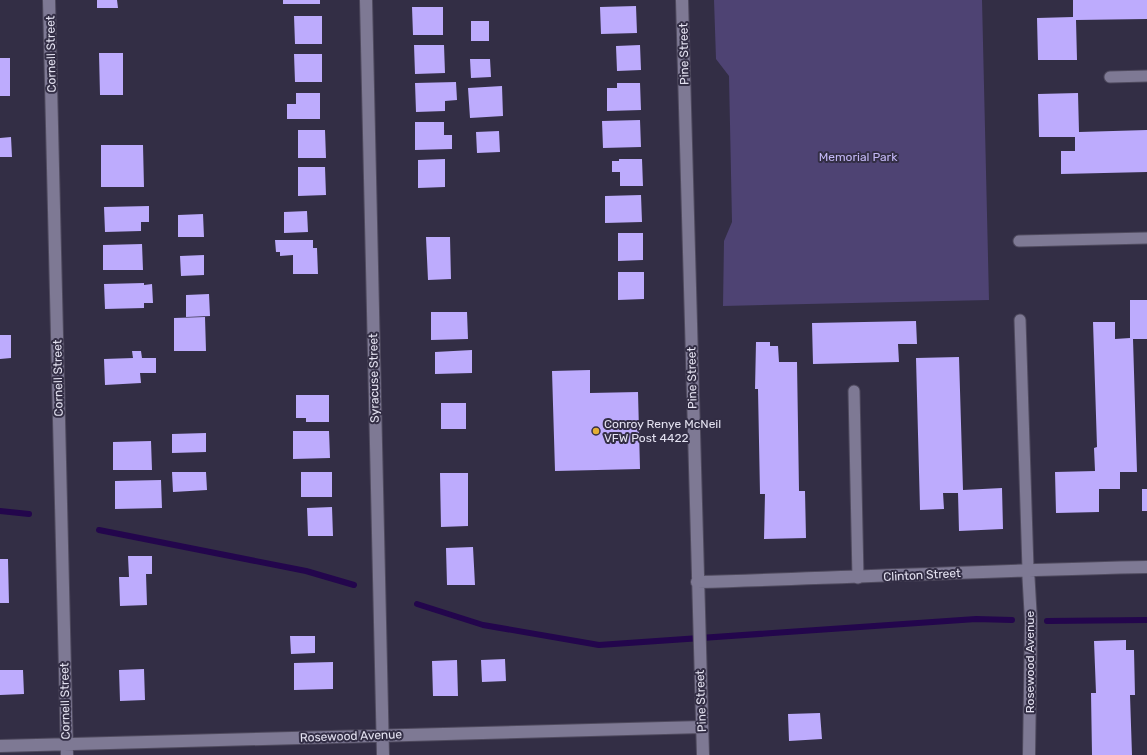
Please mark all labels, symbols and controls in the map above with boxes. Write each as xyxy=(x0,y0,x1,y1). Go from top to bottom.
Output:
street label: Cornell Street xyxy=(43,15,59,93)
street label: Pine Street xyxy=(676,22,692,85)
park label: Memorial Park xyxy=(819,150,898,164)
street label: Syracuse Street xyxy=(366,333,382,423)
street label: Cornell Street xyxy=(50,339,66,417)
street label: Pine Street xyxy=(684,346,700,409)
place label: Conroy Renye McNeil VFW Post 4422 xyxy=(604,417,721,445)
marker: Conroy Renye McNeil VFW Post 4422 xyxy=(591,426,601,436)
street label: Clinton Street xyxy=(883,566,961,584)
street label: Rosewood Avenue xyxy=(1023,611,1037,713)
street label: Cornell Street xyxy=(57,662,73,740)
street label: Pine Street xyxy=(693,669,709,732)
street label: Rosewood Avenue xyxy=(300,727,403,745)

